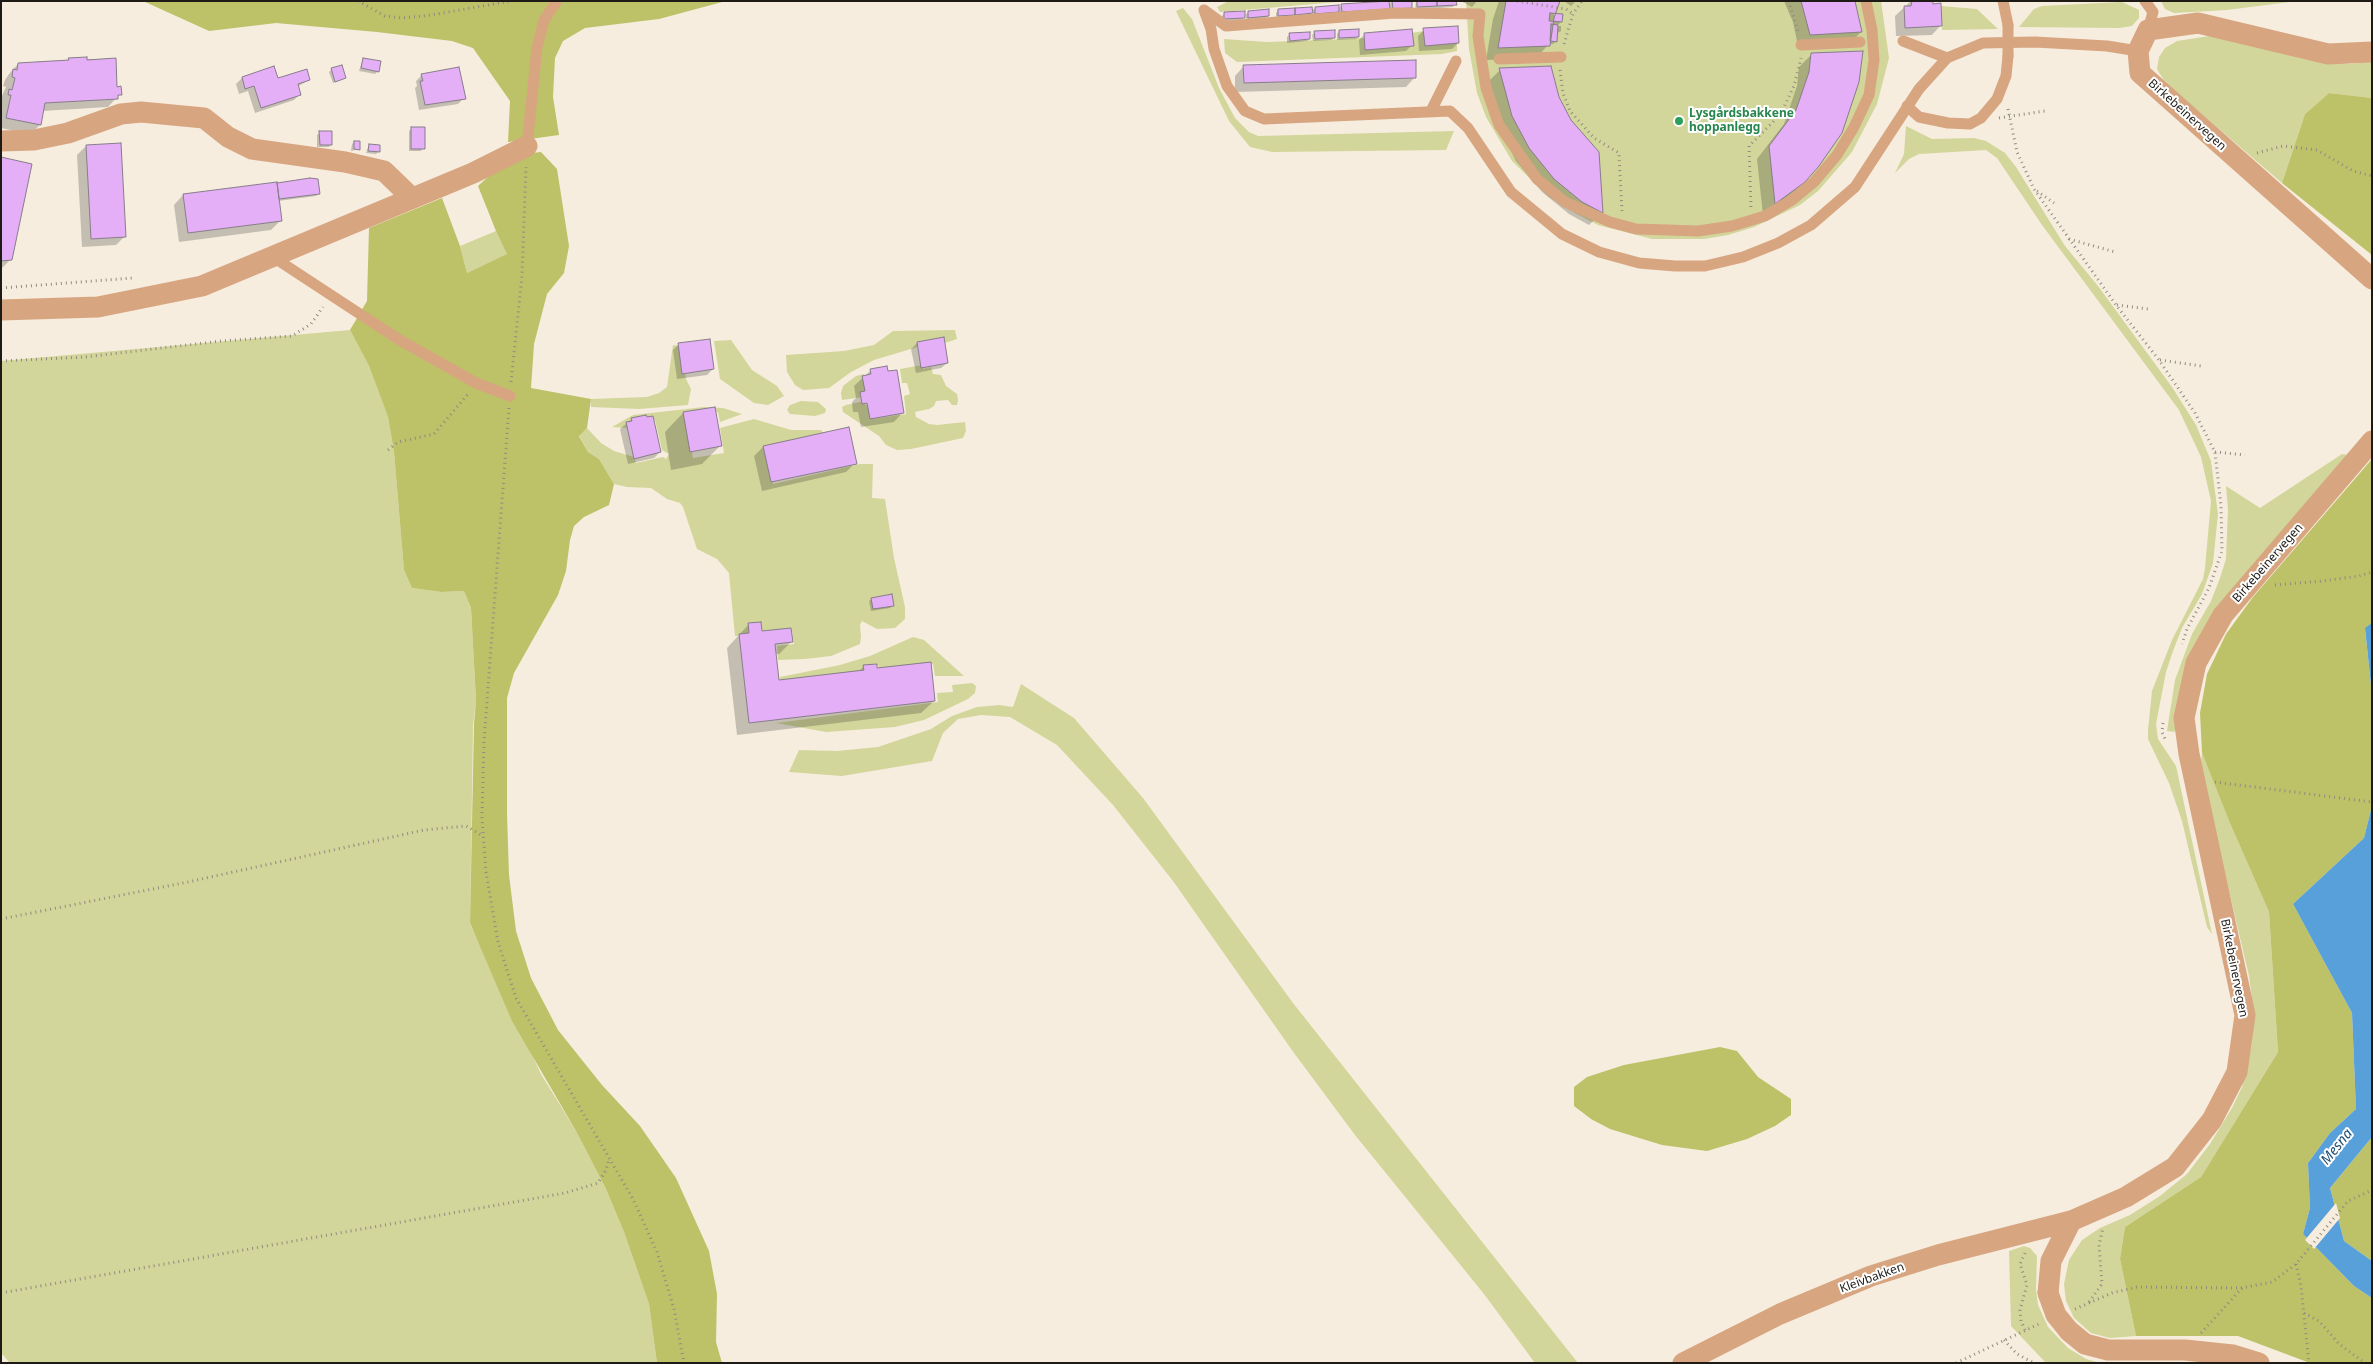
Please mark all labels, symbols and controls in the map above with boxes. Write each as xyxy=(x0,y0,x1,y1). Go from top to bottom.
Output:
street label: Birkebeinervegen xyxy=(2145,76,2229,154)
place label: Lysgårdsbakkene hoppanlegg xyxy=(1689,107,1794,135)
marker: Lysgårdsbakkene hoppanlegg xyxy=(1673,115,1685,127)
street label: Birkebeinervegen xyxy=(2230,521,2306,605)
street label: Birkebeinervegen xyxy=(2217,918,2251,1018)
water label: Mesna xyxy=(2318,1126,2356,1168)
street label: Kleivbakken xyxy=(1838,1260,1906,1296)

